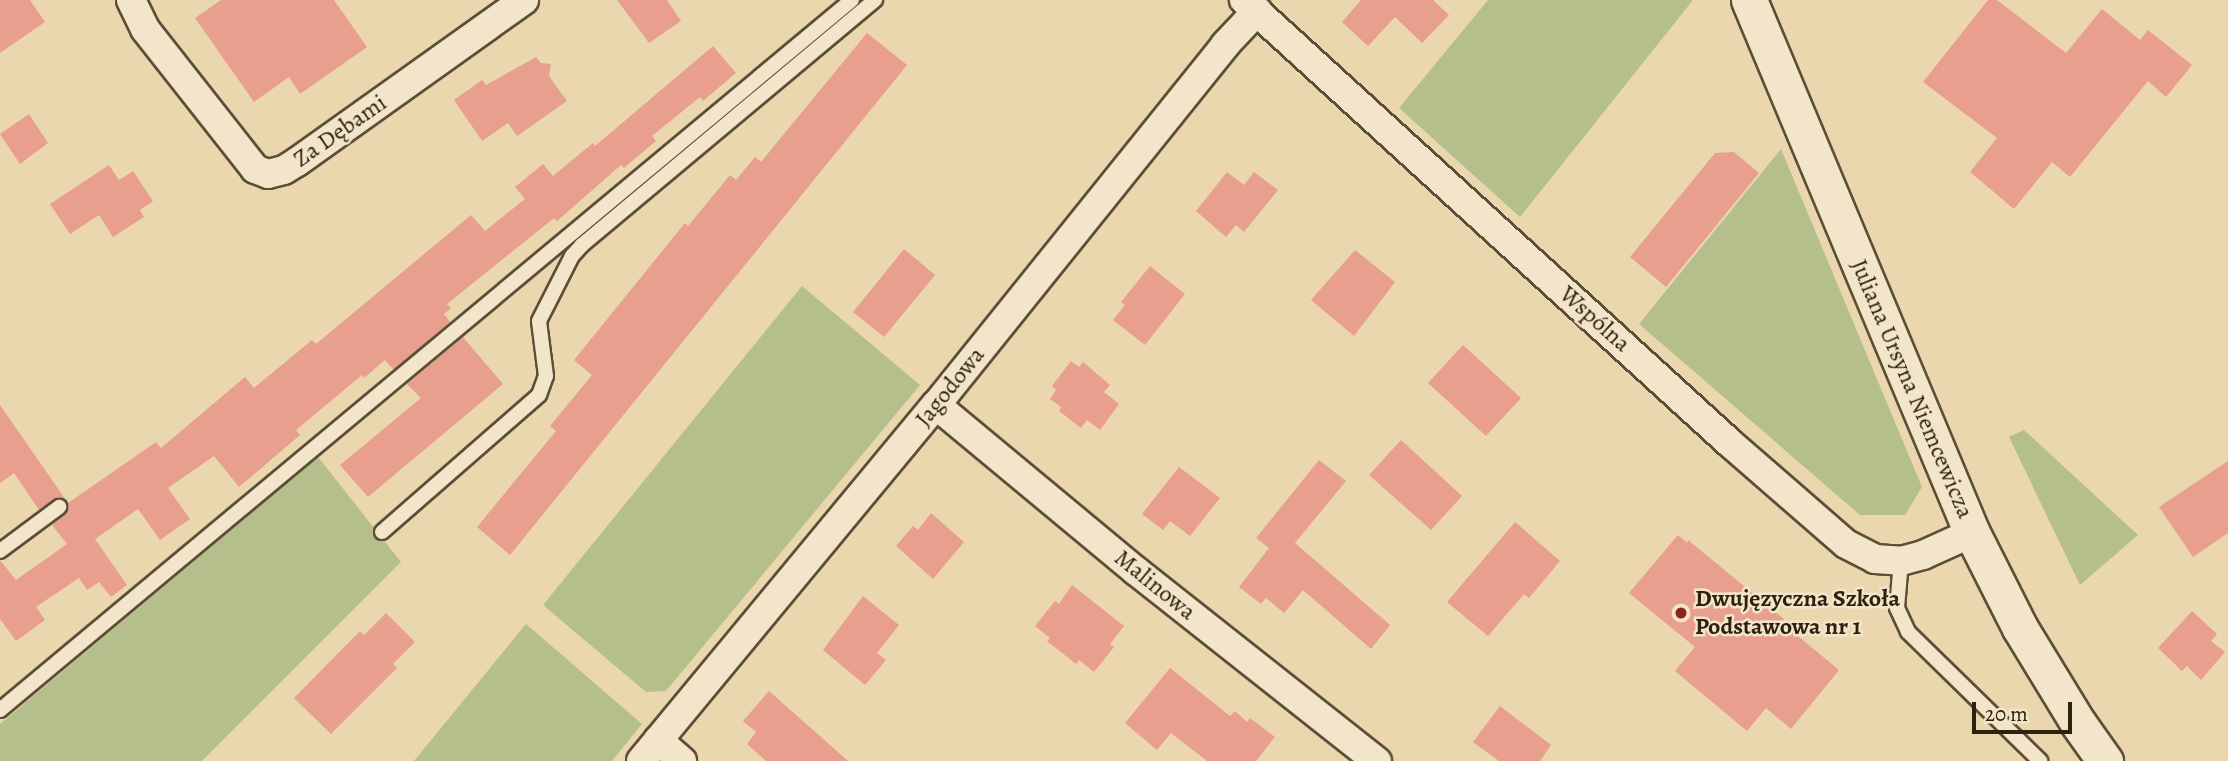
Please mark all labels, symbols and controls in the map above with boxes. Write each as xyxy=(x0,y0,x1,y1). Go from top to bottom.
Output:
street label: Za Dębami xyxy=(288,88,392,174)
street label: Juliana Ursyna Niemcewicza xyxy=(1844,255,1980,523)
street label: Wspólna xyxy=(1554,280,1636,358)
street label: Jagodowa xyxy=(909,341,991,433)
street label: Malinowa xyxy=(1109,543,1201,627)
place label: Dwujęzyczna Szkoła Podstawowa nr 1 xyxy=(1695,585,1900,641)
marker: Dwujęzyczna Szkoła Podstawowa nr 1 xyxy=(1673,605,1689,621)
scale bar xyxy=(1976,688,2076,732)
text: 20 m xyxy=(1985,700,2028,728)

